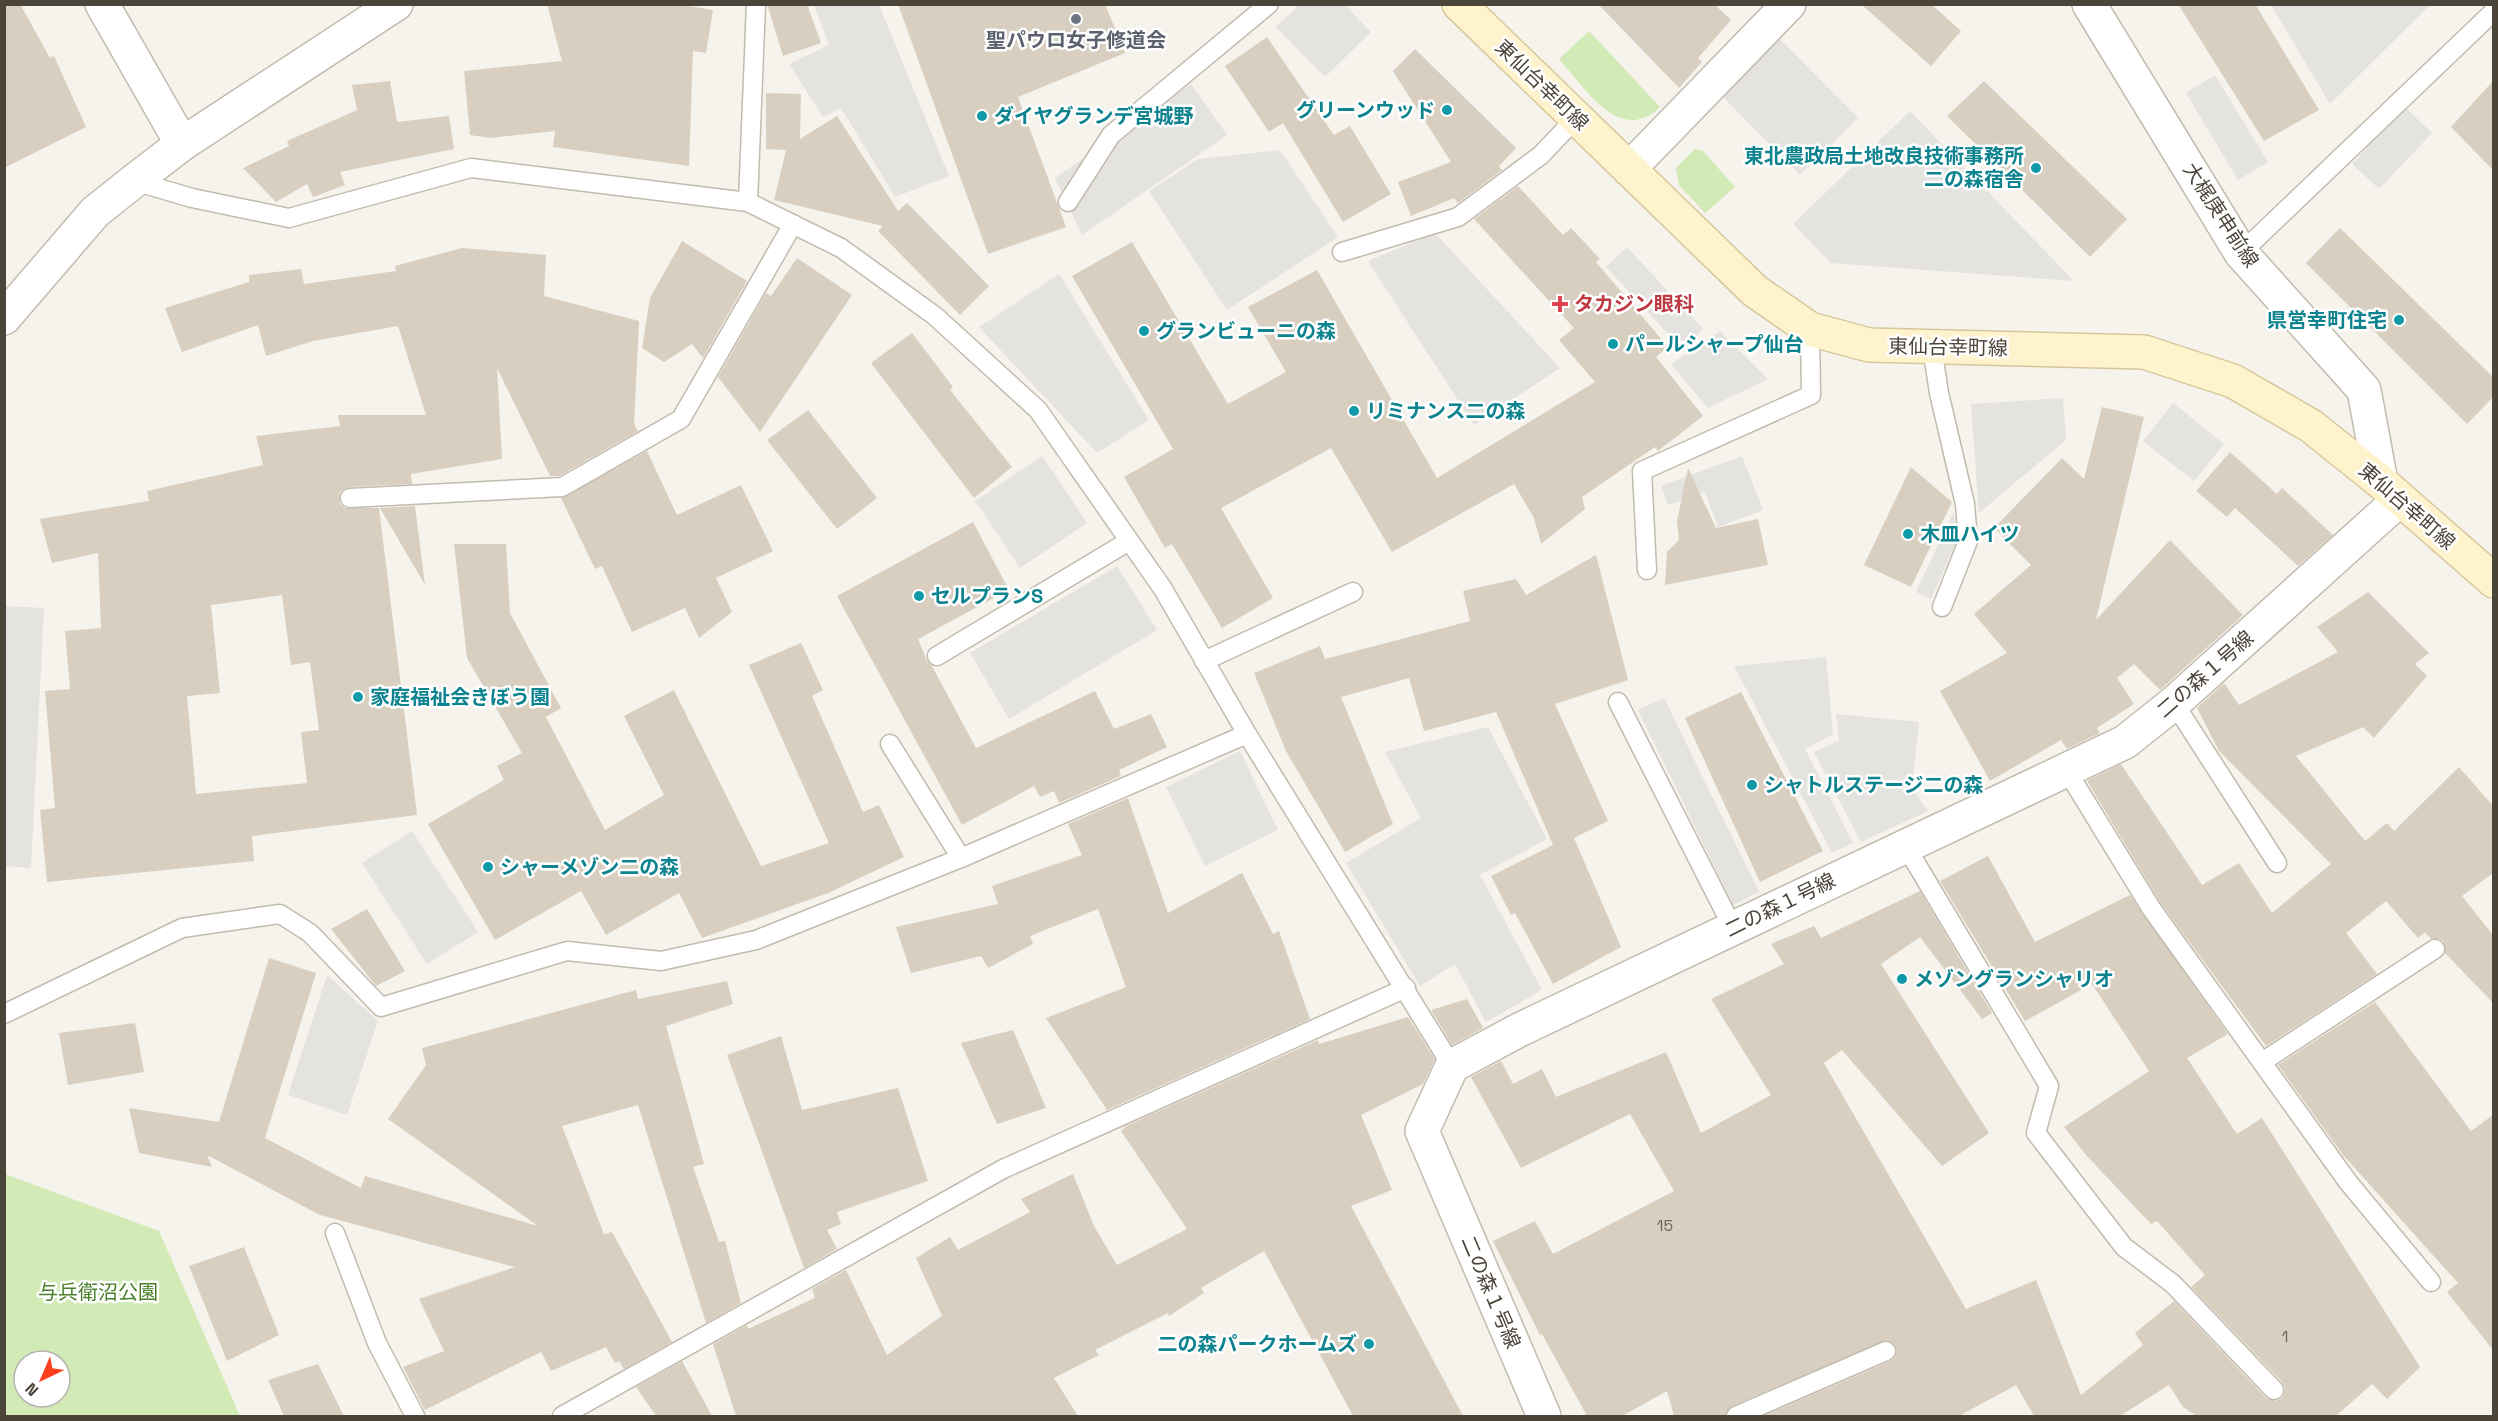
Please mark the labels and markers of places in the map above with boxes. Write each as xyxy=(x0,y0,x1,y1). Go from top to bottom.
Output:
marker: 聖パウロ女子修道会 xyxy=(1069,12,1083,26)
place label: 聖パウロ女子修道会 xyxy=(986,27,1166,53)
place label: グリーンウッド xyxy=(1296,97,1435,123)
place label: ダイヤグランデ宮城野 xyxy=(994,103,1193,129)
marker: グリーンウッド xyxy=(1440,103,1454,117)
marker: ダイヤグランデ宮城野 xyxy=(975,109,989,123)
place label: 東北農政局土地改良技術事務所 二の森宿舎 xyxy=(1744,143,2024,192)
marker: 東北農政局土地改良技術事務所 二の森宿舎 xyxy=(2029,161,2043,175)
place label: タカジン眼科 xyxy=(1574,291,1694,317)
marker: タカジン眼科 xyxy=(1551,295,1569,313)
place label: 県営幸町住宅 xyxy=(2267,307,2387,333)
marker: 県営幸町住宅 xyxy=(2392,313,2406,327)
place label: グランビューニの森 xyxy=(1156,318,1336,344)
marker: グランビューニの森 xyxy=(1137,324,1151,338)
place label: パールシャープ仙台 xyxy=(1625,331,1804,357)
marker: パールシャープ仙台 xyxy=(1606,337,1620,351)
place label: リミナンス二の森 xyxy=(1366,398,1526,424)
marker: リミナンス二の森 xyxy=(1347,404,1361,418)
place label: 木皿ハイツ xyxy=(1920,521,2020,547)
marker: 木皿ハイツ xyxy=(1901,527,1915,541)
place label: セルプランS xyxy=(931,583,1043,609)
marker: セルプランS xyxy=(912,589,926,603)
place label: 家庭福祉会きぼう園 xyxy=(370,684,550,710)
marker: 家庭福祉会きぼう園 xyxy=(351,690,365,704)
place label: シャトルステージ二の森 xyxy=(1764,772,1984,798)
marker: シャトルステージ二の森 xyxy=(1745,778,1759,792)
place label: シャーメゾン二の森 xyxy=(500,854,679,880)
marker: シャーメゾン二の森 xyxy=(481,860,495,874)
place label: メゾングランシャリオ xyxy=(1914,966,2114,992)
marker: メゾングランシャリオ xyxy=(1895,972,1909,986)
place label: 二の森パークホームズ xyxy=(1158,1331,1357,1357)
marker: 二の森パークホームズ xyxy=(1362,1337,1376,1351)

